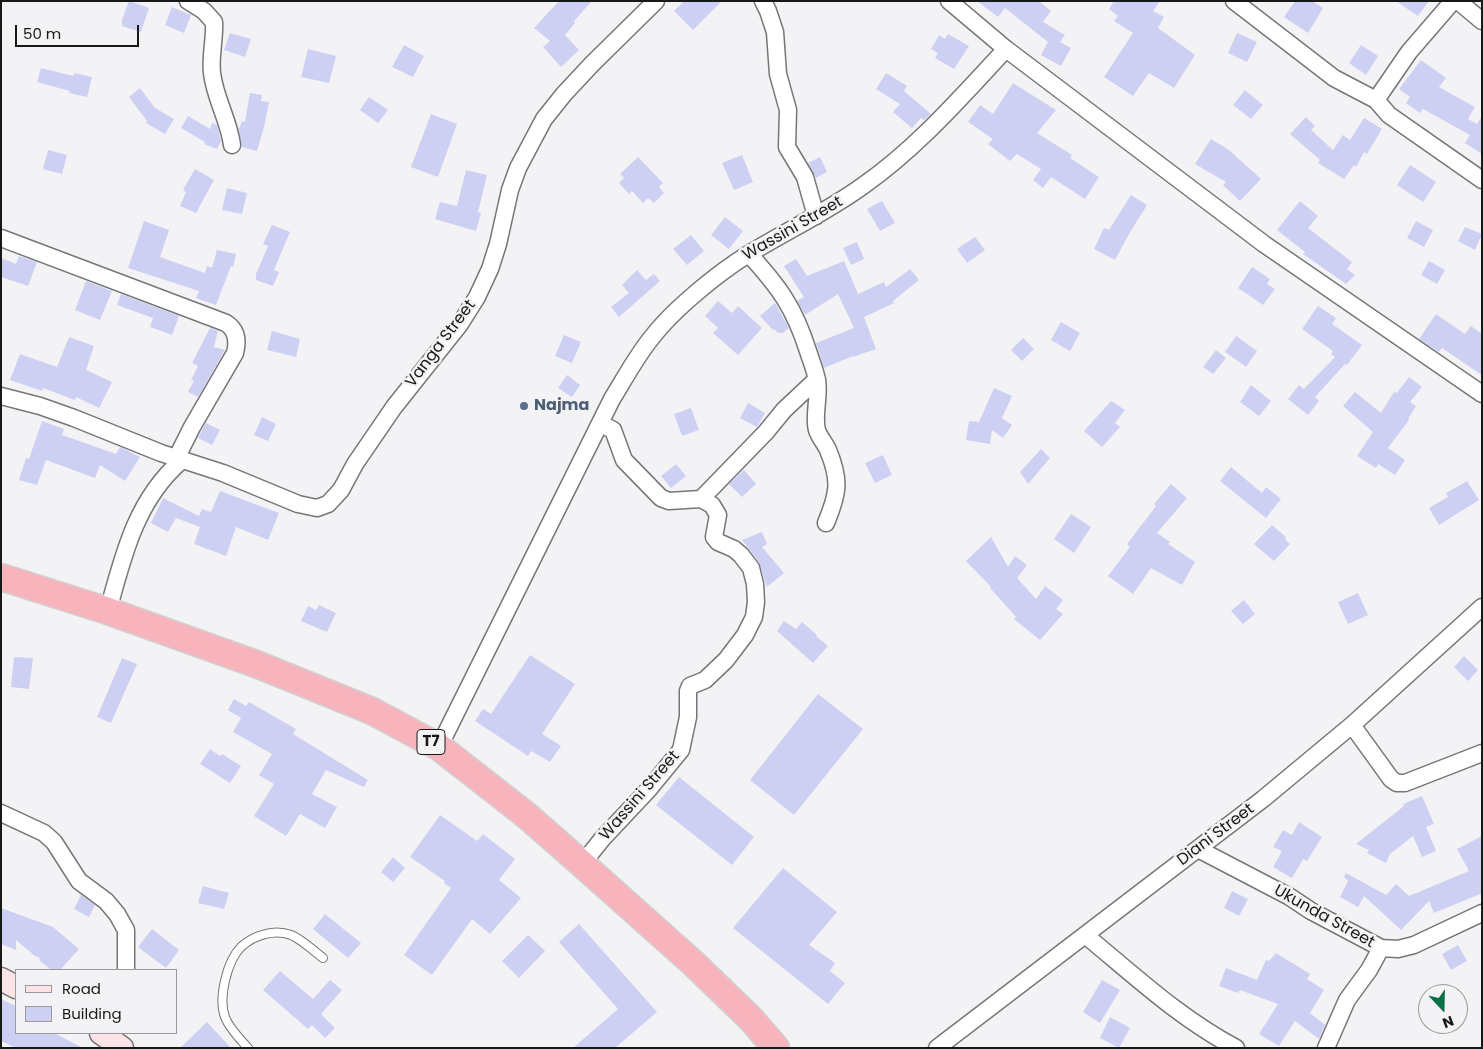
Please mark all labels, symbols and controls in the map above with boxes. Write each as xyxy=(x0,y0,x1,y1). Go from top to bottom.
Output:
scale bar xyxy=(18,15,141,47)
text: 50 m xyxy=(23,23,61,44)
street label: Wassini Street xyxy=(740,193,846,265)
street label: Vanga Street xyxy=(402,296,480,392)
place label: Najma xyxy=(534,396,589,416)
marker: Najma xyxy=(518,400,530,412)
road number: T7 xyxy=(417,730,445,754)
street label: Wassini Street xyxy=(596,747,684,845)
street label: Diani Street xyxy=(1174,800,1258,870)
street label: Ukunda Street xyxy=(1270,881,1378,953)
legend xyxy=(15,969,178,1034)
text: Road xyxy=(62,978,101,999)
north arrow xyxy=(1418,984,1468,1034)
text: Building xyxy=(62,1003,122,1024)
text: N xyxy=(1440,1011,1457,1033)

